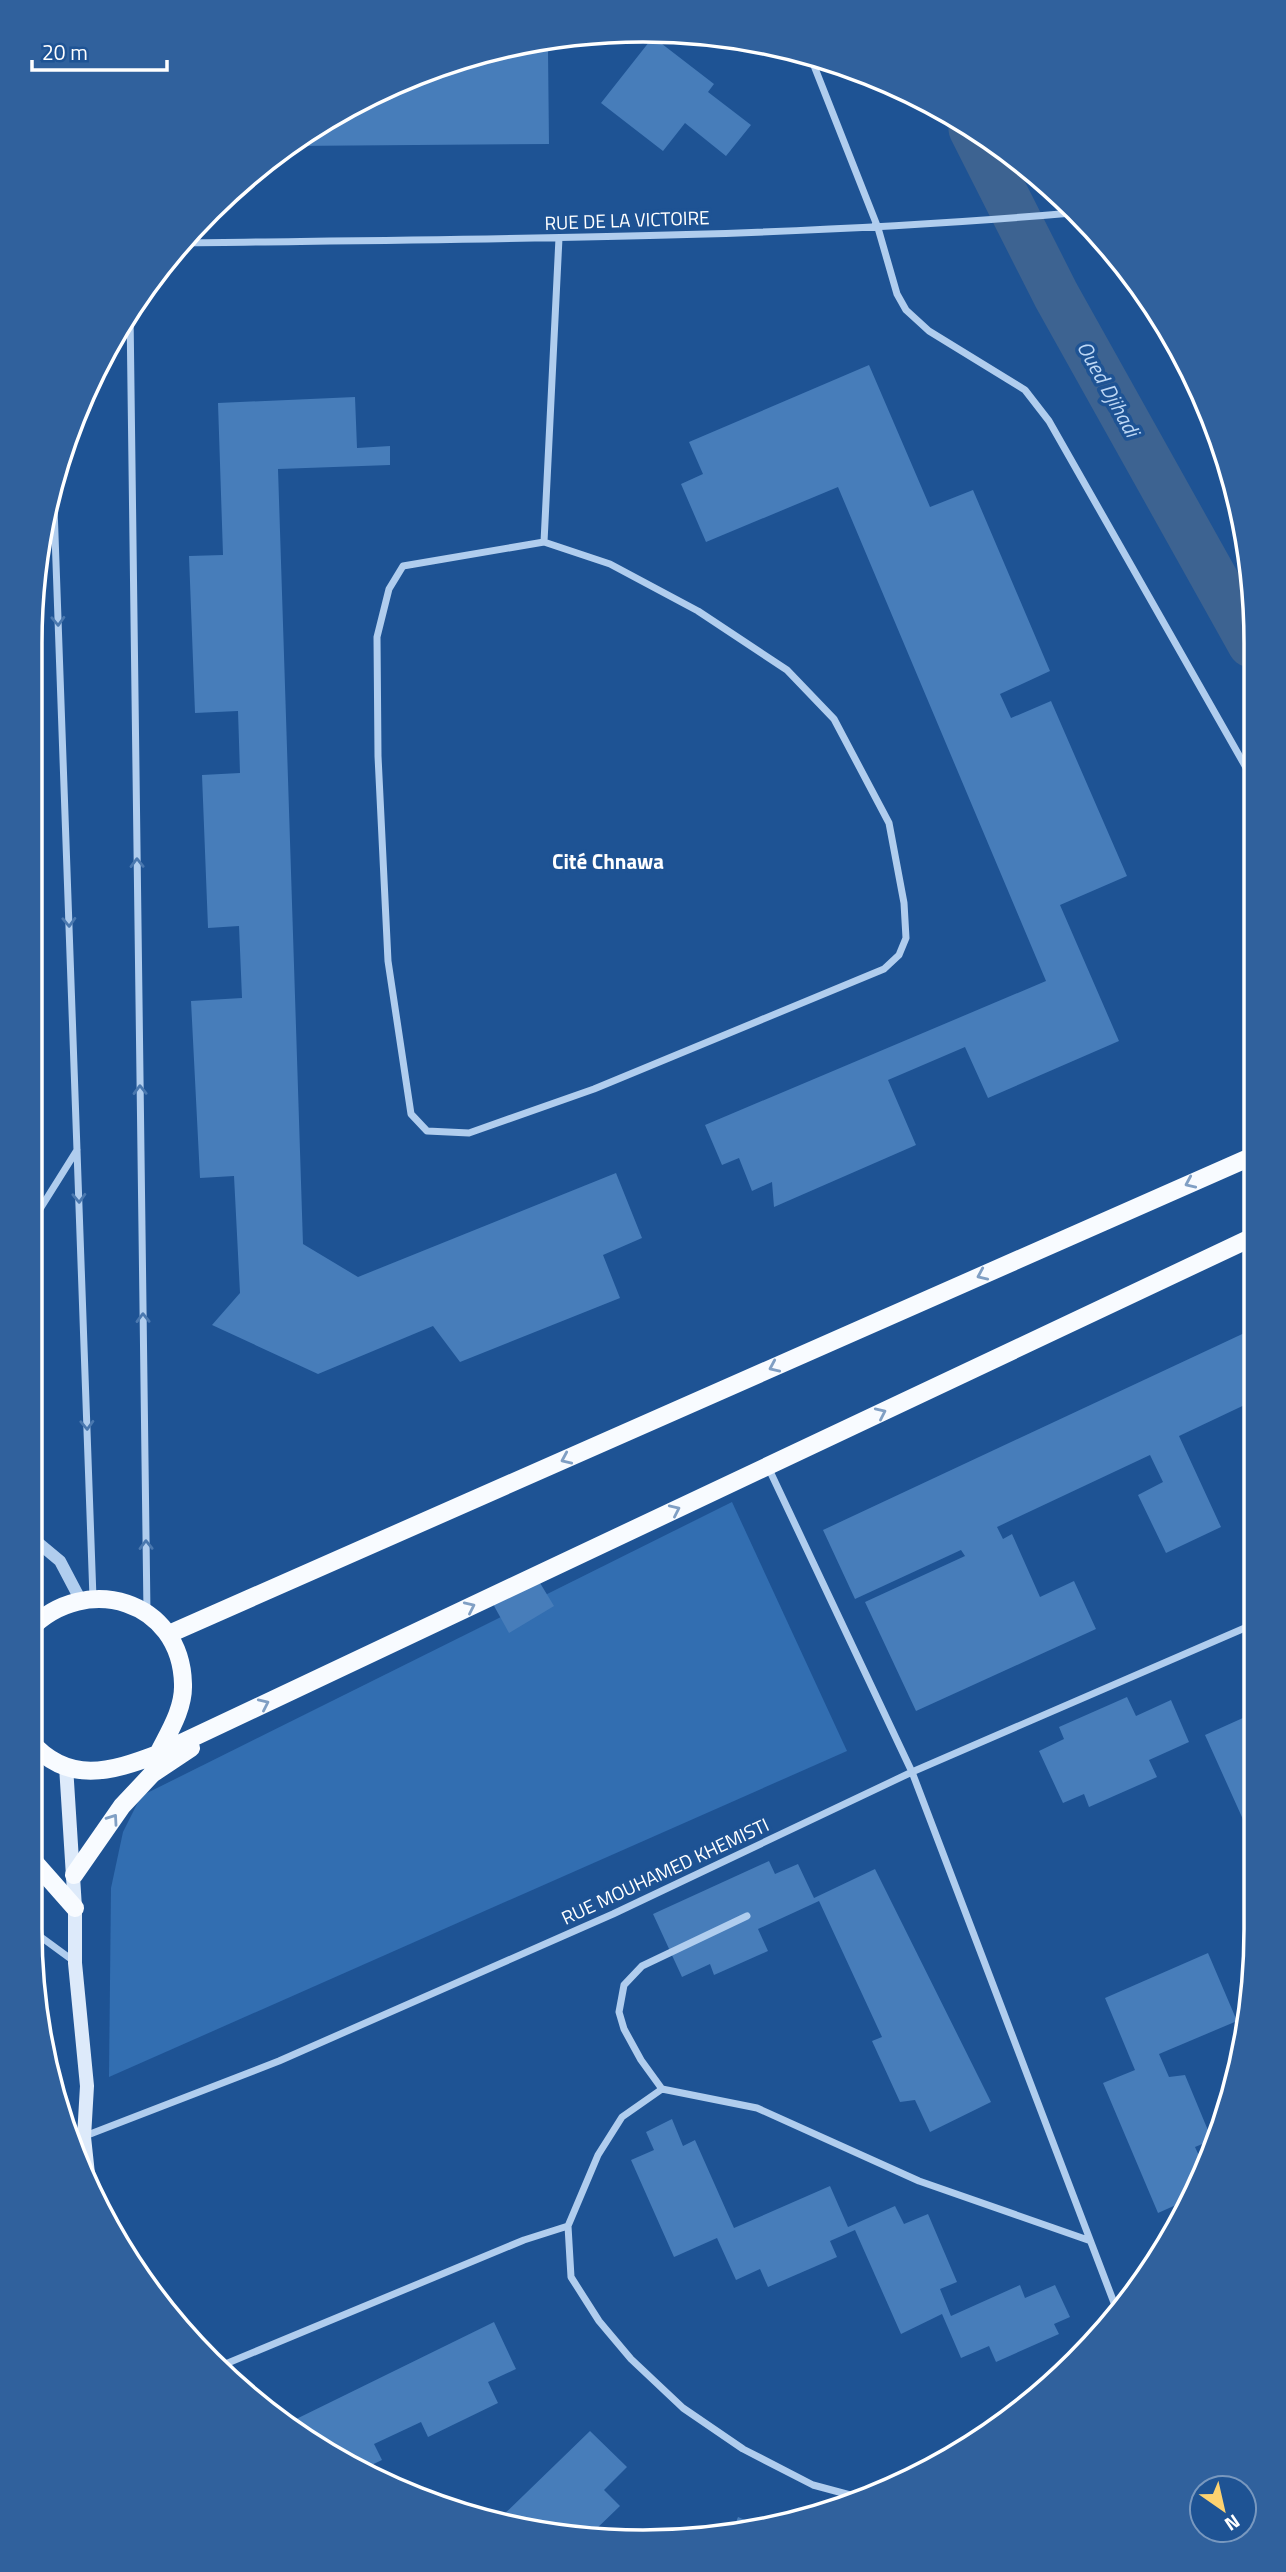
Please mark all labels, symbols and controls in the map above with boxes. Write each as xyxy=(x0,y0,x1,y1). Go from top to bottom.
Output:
scale bar xyxy=(32,28,166,72)
text: 20 m xyxy=(42,36,88,68)
street label: RUE DE LA VICTOIRE xyxy=(544,202,710,237)
water label: Oued Djihadi xyxy=(1069,335,1150,445)
one-way arrow xyxy=(50,616,65,627)
district label: Cité Chnawa xyxy=(552,845,664,877)
one-way arrow xyxy=(129,857,145,867)
one-way arrow xyxy=(61,916,76,927)
one-way arrow xyxy=(132,1084,148,1095)
one-way arrow xyxy=(1185,1175,1197,1189)
one-way arrow xyxy=(72,1193,87,1204)
one-way arrow xyxy=(977,1267,989,1281)
one-way arrow xyxy=(135,1312,151,1322)
one-way arrow xyxy=(769,1359,781,1373)
one-way arrow xyxy=(874,1407,886,1421)
one-way arrow xyxy=(80,1420,95,1431)
one-way arrow xyxy=(561,1451,573,1465)
one-way arrow xyxy=(668,1504,680,1518)
one-way arrow xyxy=(138,1539,154,1550)
one-way arrow xyxy=(463,1601,475,1615)
one-way arrow xyxy=(257,1698,269,1712)
street label: RUE MOUHAMED KHEMISTI xyxy=(556,1810,773,1931)
one-way arrow xyxy=(105,1814,117,1827)
north arrow xyxy=(1188,2474,1258,2544)
text: N xyxy=(1219,2508,1246,2539)

